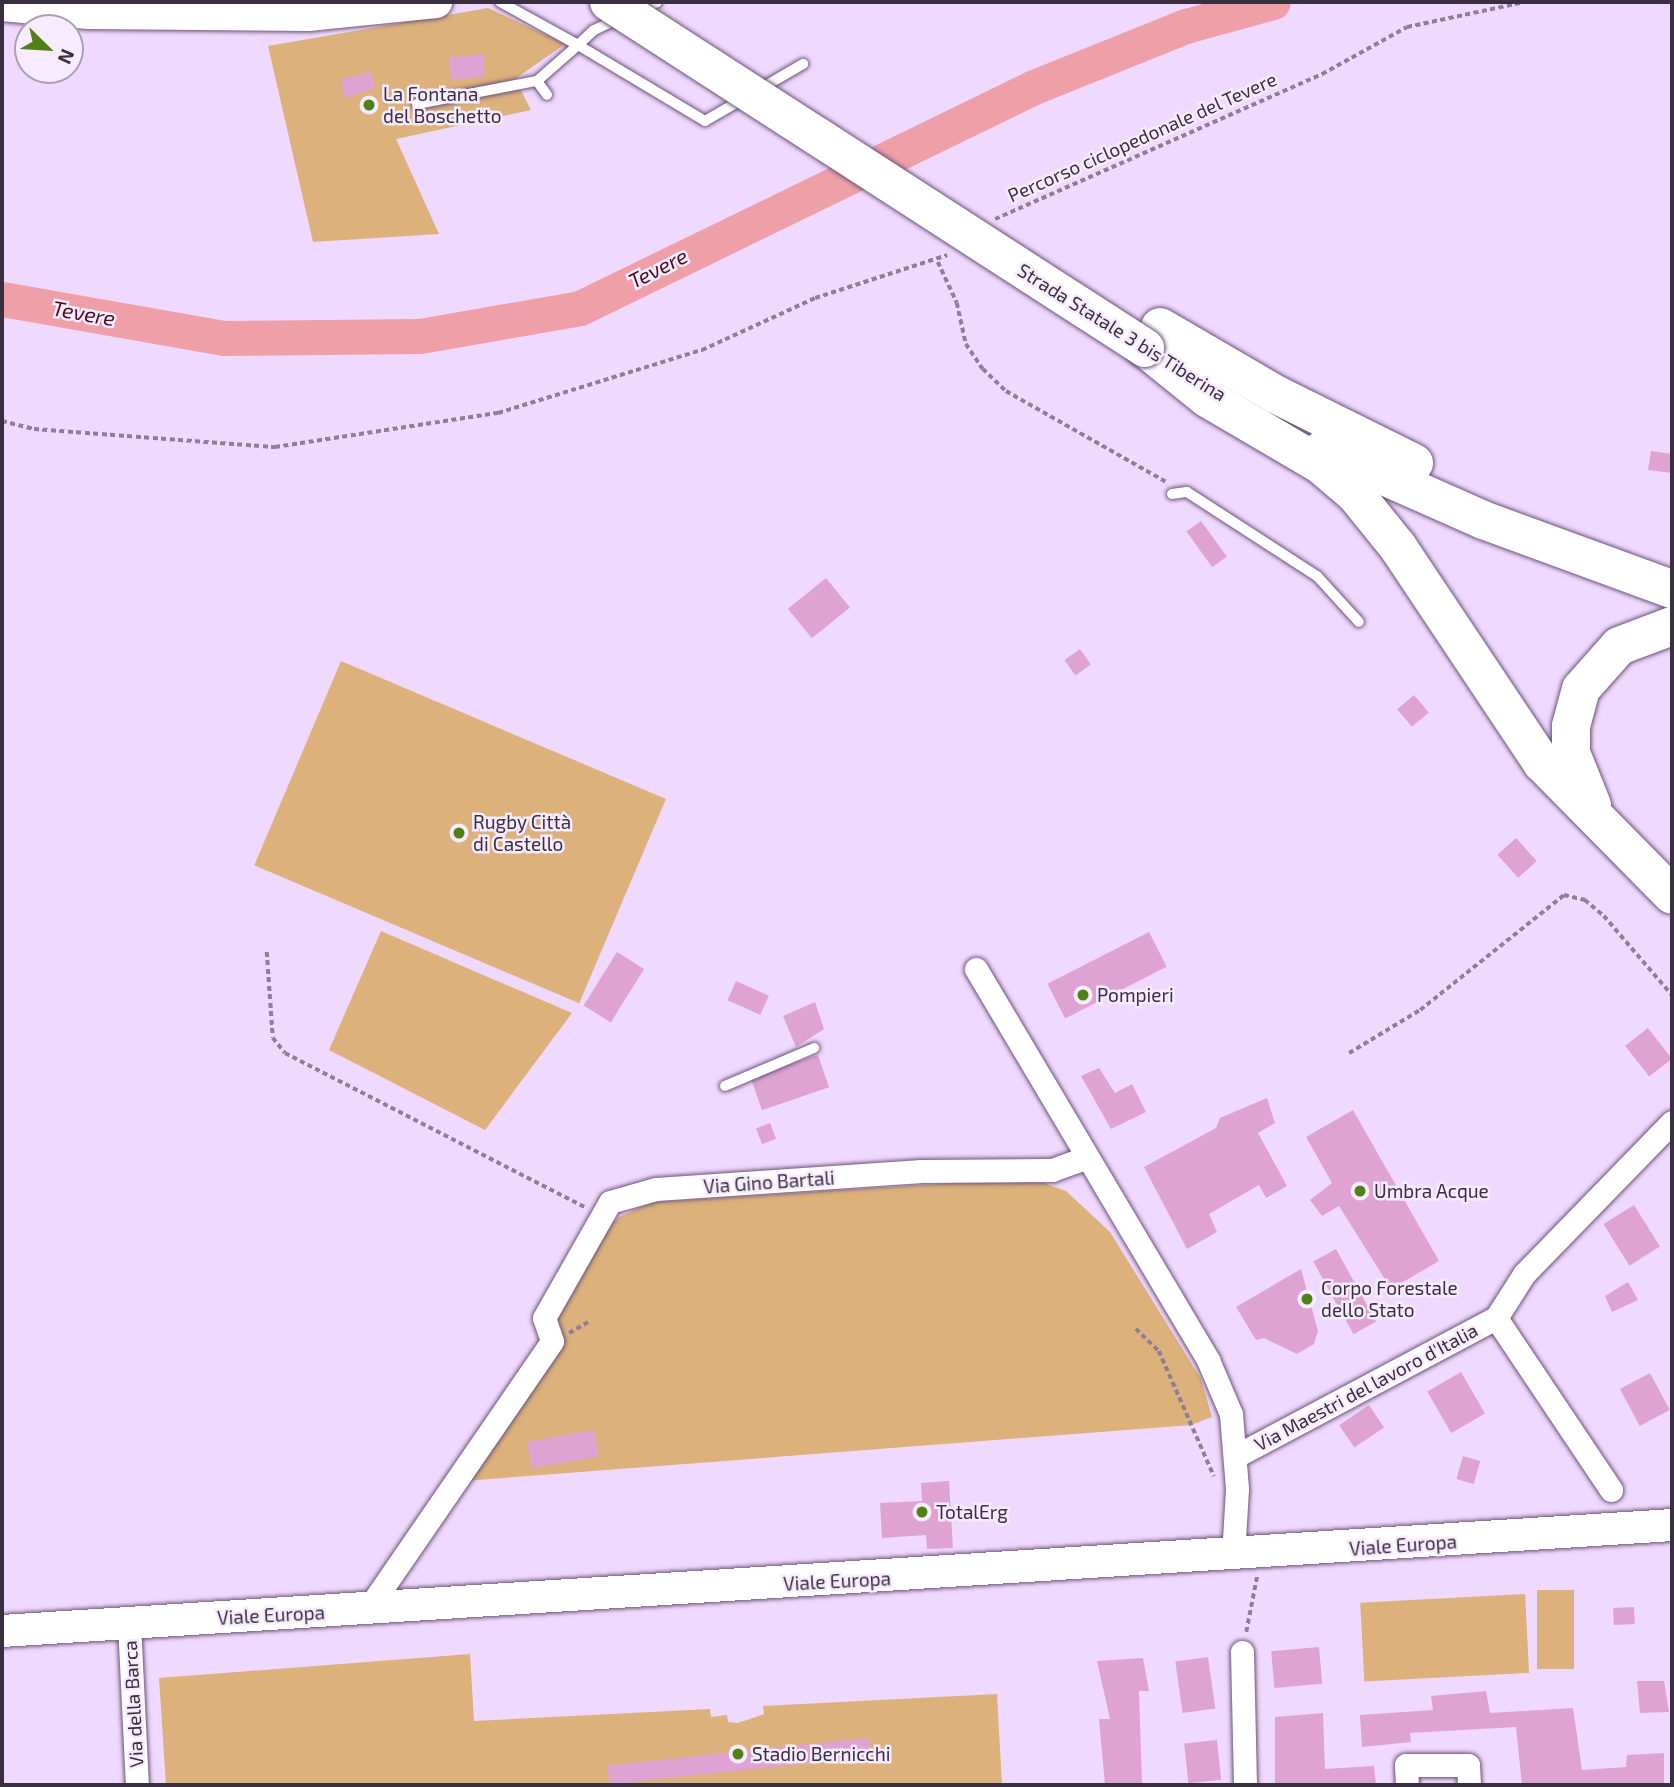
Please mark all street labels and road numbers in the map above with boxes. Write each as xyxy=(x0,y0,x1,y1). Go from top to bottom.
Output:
street label: Percorso ciclopedonale del Tevere xyxy=(1004,67,1280,207)
street label: Strada Statale 3 bis Tiberina xyxy=(1013,258,1231,406)
street label: Via Gino Bartali xyxy=(703,1166,835,1198)
street label: Via Maestri del lavoro d'Italia xyxy=(1250,1318,1482,1456)
street label: Viale Europa xyxy=(1348,1530,1458,1560)
street label: Viale Europa xyxy=(783,1567,891,1595)
street label: Viale Europa xyxy=(217,1601,325,1629)
street label: Via della Barca xyxy=(118,1640,148,1768)

